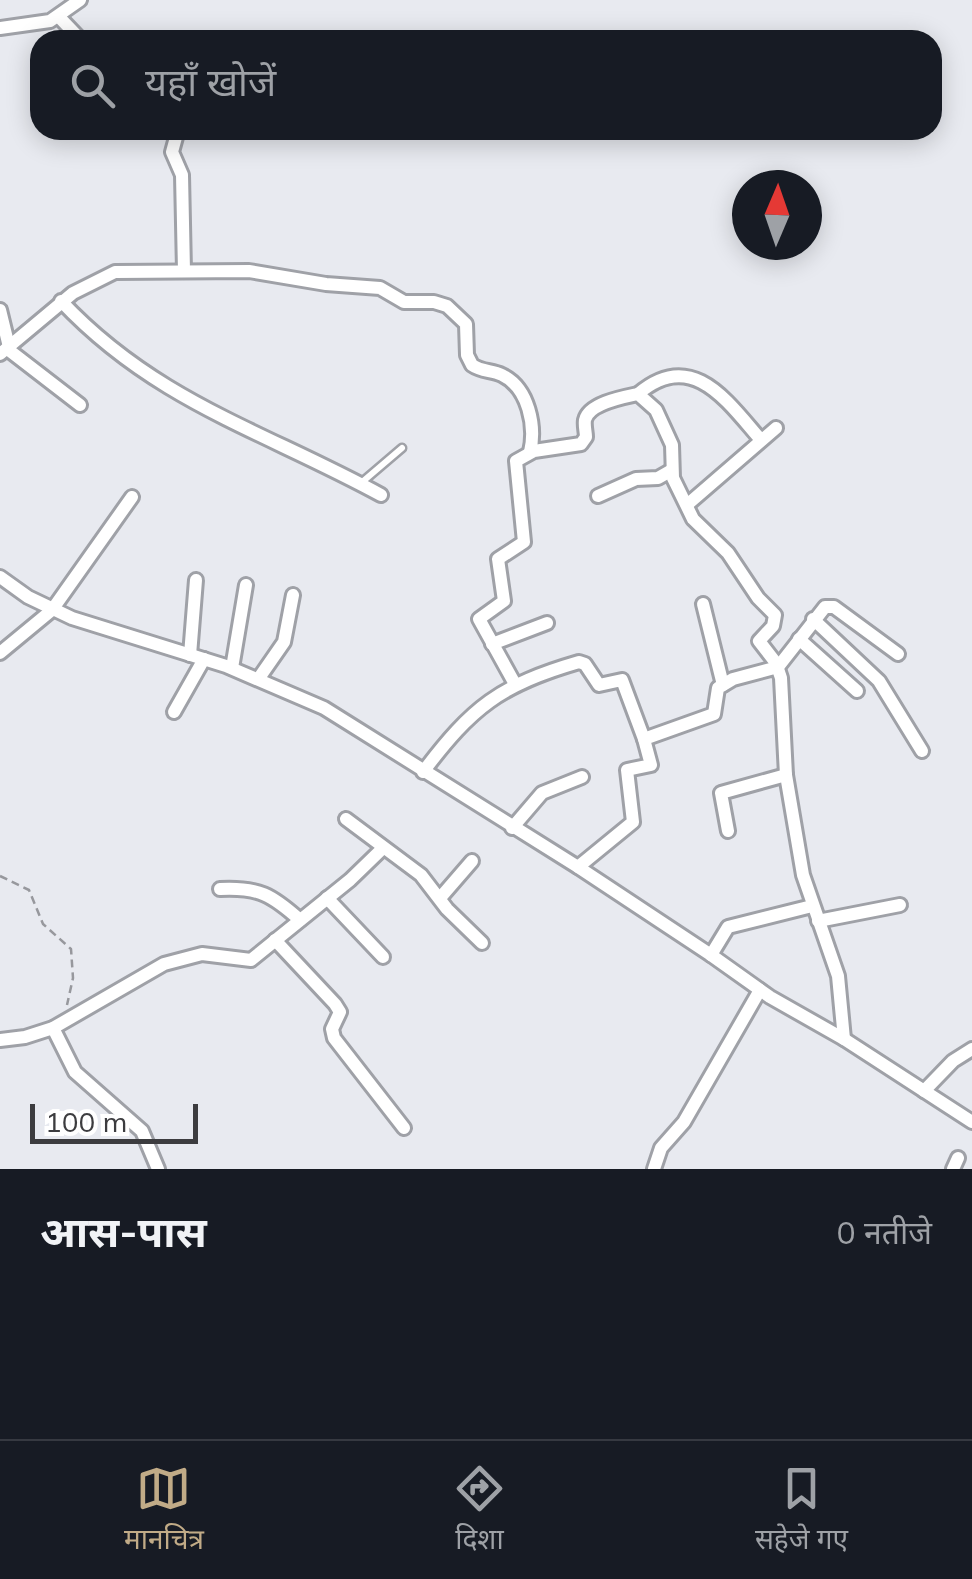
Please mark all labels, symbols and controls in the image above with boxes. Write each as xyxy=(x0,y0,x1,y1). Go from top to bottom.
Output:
search box xyxy=(30,30,942,140)
icon: search xyxy=(65,58,120,113)
text: यहाँ खोजें xyxy=(145,58,276,106)
north arrow xyxy=(732,170,822,260)
scale bar xyxy=(30,1099,198,1144)
text: 100 m xyxy=(45,1104,127,1139)
text: आस-पास xyxy=(40,1205,207,1258)
text: 0 नतीजे xyxy=(836,1212,932,1252)
tab: मानचित्र xyxy=(124,1461,204,1560)
tab: दिशा xyxy=(452,1461,507,1560)
tab: सहेजे गए xyxy=(755,1461,848,1560)

